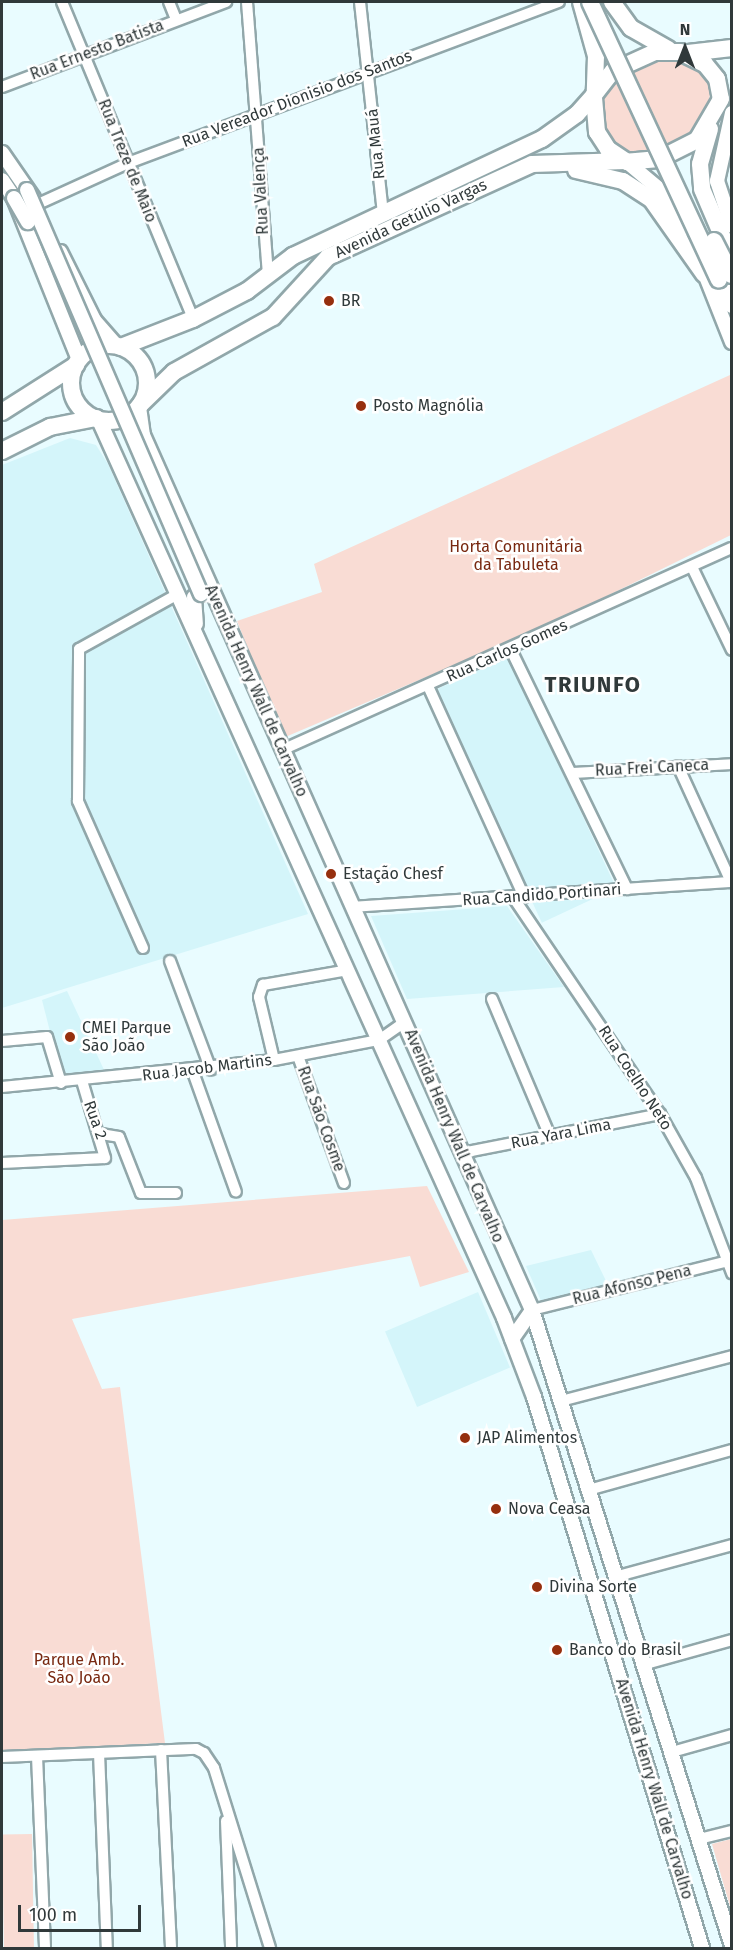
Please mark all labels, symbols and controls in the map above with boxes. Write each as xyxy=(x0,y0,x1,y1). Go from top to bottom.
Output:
street label: Rua Ernesto Batista xyxy=(27,16,167,84)
north arrow xyxy=(655,18,715,78)
text: N xyxy=(680,20,690,39)
street label: Rua Vereador Dionisio dos Santos xyxy=(179,46,415,152)
street label: Rua Treze de Maio xyxy=(93,96,161,226)
street label: Rua Mauá xyxy=(363,108,389,180)
street label: Rua Valença xyxy=(249,147,273,235)
street label: Avenida Getúlio Vargas xyxy=(332,175,490,263)
place label: BR xyxy=(341,291,360,311)
marker: BR xyxy=(322,294,336,308)
place label: Posto Magnólia xyxy=(373,396,484,416)
marker: Posto Magnólia xyxy=(354,399,368,413)
park label: Horta Comunitária da Tabuleta xyxy=(449,537,583,575)
street label: Avenida Henry Wall de Carvalho xyxy=(200,582,312,800)
street label: Rua Carlos Gomes xyxy=(443,616,571,686)
district label: TRIUNFO xyxy=(545,672,641,698)
street label: Rua Frei Caneca xyxy=(594,755,710,781)
place label: Estação Chesf xyxy=(343,864,443,884)
marker: Estação Chesf xyxy=(324,867,338,881)
street label: Rua Candido Portinari xyxy=(462,880,622,910)
place label: CMEI Parque São João xyxy=(82,1018,171,1056)
street label: Rua Coelho Neto xyxy=(594,1022,676,1134)
street label: Avenida Henry Wall de Carvalho xyxy=(400,1026,508,1246)
marker: CMEI Parque São João xyxy=(63,1030,77,1044)
street label: Rua Jacob Martins xyxy=(141,1051,273,1085)
street label: Rua São Cosme xyxy=(293,1064,349,1174)
street label: Rua 2 xyxy=(79,1098,111,1142)
street label: Rua Yara Lima xyxy=(509,1115,613,1153)
street label: Rua Afonso Pena xyxy=(571,1261,693,1309)
place label: JAP Alimentos xyxy=(477,1428,577,1448)
marker: JAP Alimentos xyxy=(458,1431,472,1445)
place label: Nova Ceasa xyxy=(508,1499,591,1519)
marker: Nova Ceasa xyxy=(489,1502,503,1516)
place label: Divina Sorte xyxy=(549,1577,637,1597)
marker: Divina Sorte xyxy=(530,1580,544,1594)
place label: Banco do Brasil xyxy=(569,1640,681,1660)
marker: Banco do Brasil xyxy=(550,1643,564,1657)
park label: Parque Amb. São João xyxy=(34,1650,124,1688)
street label: Avenida Henry Wall de Carvalho xyxy=(611,1676,697,1902)
scale bar xyxy=(21,1893,144,1931)
text: 100 m xyxy=(29,1904,77,1926)

